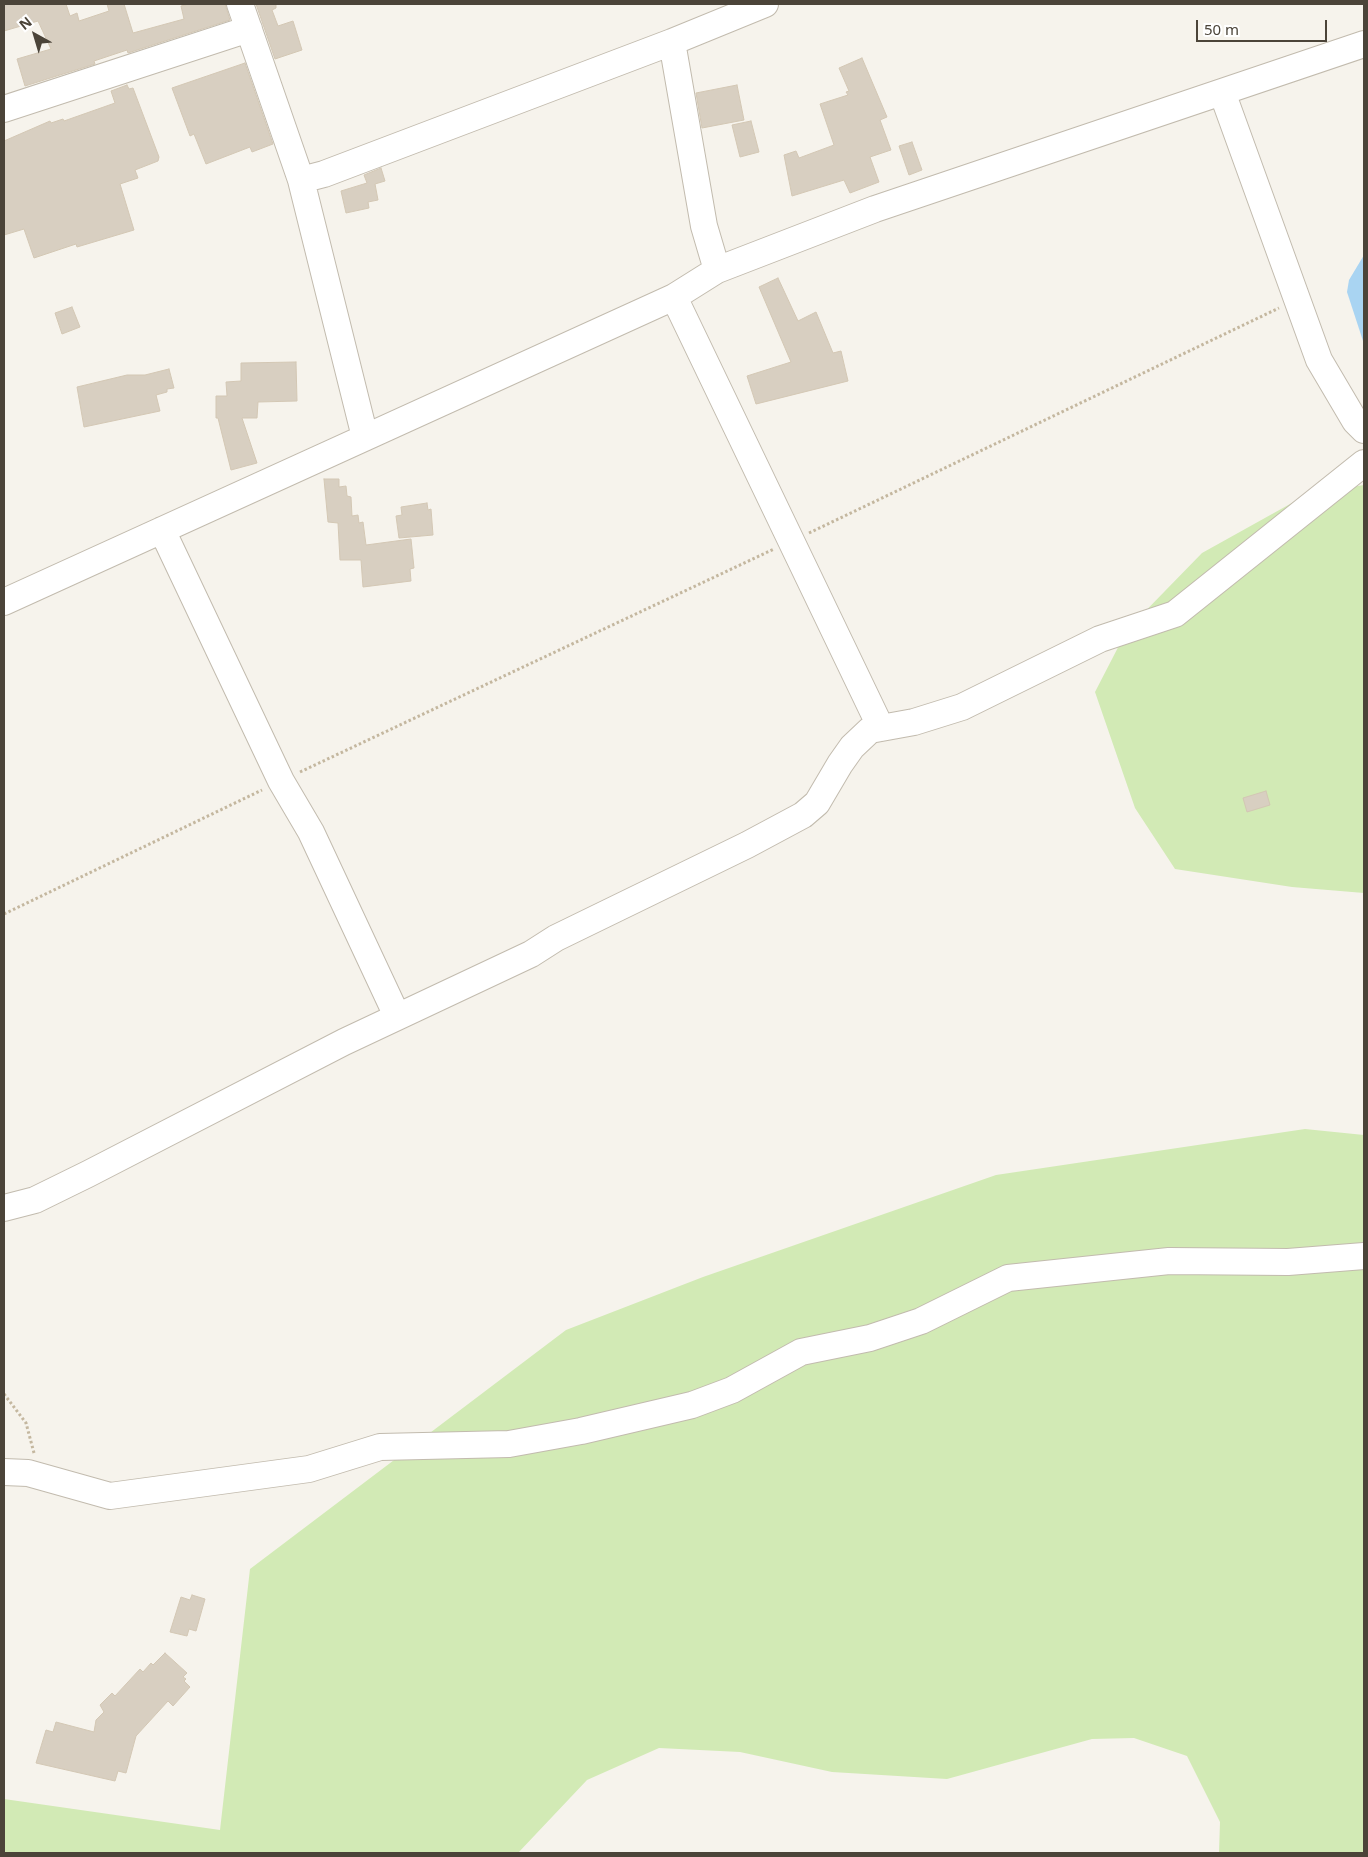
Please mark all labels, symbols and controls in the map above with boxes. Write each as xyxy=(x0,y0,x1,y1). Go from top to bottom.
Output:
north arrow xyxy=(10,10,60,60)
scale bar xyxy=(1198,10,1329,42)
text: N xyxy=(15,12,36,34)
text: 50 m xyxy=(1204,19,1239,39)

